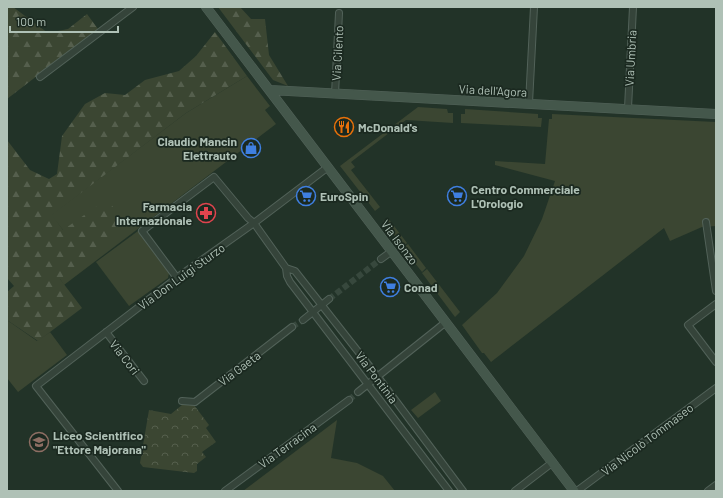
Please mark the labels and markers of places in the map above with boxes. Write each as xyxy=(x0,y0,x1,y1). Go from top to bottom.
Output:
restaurant icon: McDonald's xyxy=(333,116,355,138)
place label: McDonald's xyxy=(358,120,418,134)
place label: Claudio Mancin Elettrauto xyxy=(157,134,237,162)
shop icon: Claudio Mancin Elettrauto xyxy=(240,137,262,159)
place label: Centro Commerciale L'Orologio xyxy=(471,182,580,210)
supermarket icon: EuroSpin xyxy=(295,185,317,207)
supermarket icon: Centro Commerciale L'Orologio xyxy=(446,185,468,207)
place label: EuroSpin xyxy=(320,189,368,203)
place label: Farmacia Internazionale xyxy=(116,199,192,227)
pharmacy icon: Farmacia Internazionale xyxy=(195,202,217,224)
supermarket icon: Conad xyxy=(379,276,401,298)
place label: Conad xyxy=(404,280,438,294)
place label: Liceo Scientifico "Ettore Majorana" xyxy=(53,428,147,456)
school or university icon: Liceo Scientifico "Ettore Majorana" xyxy=(28,431,50,453)

